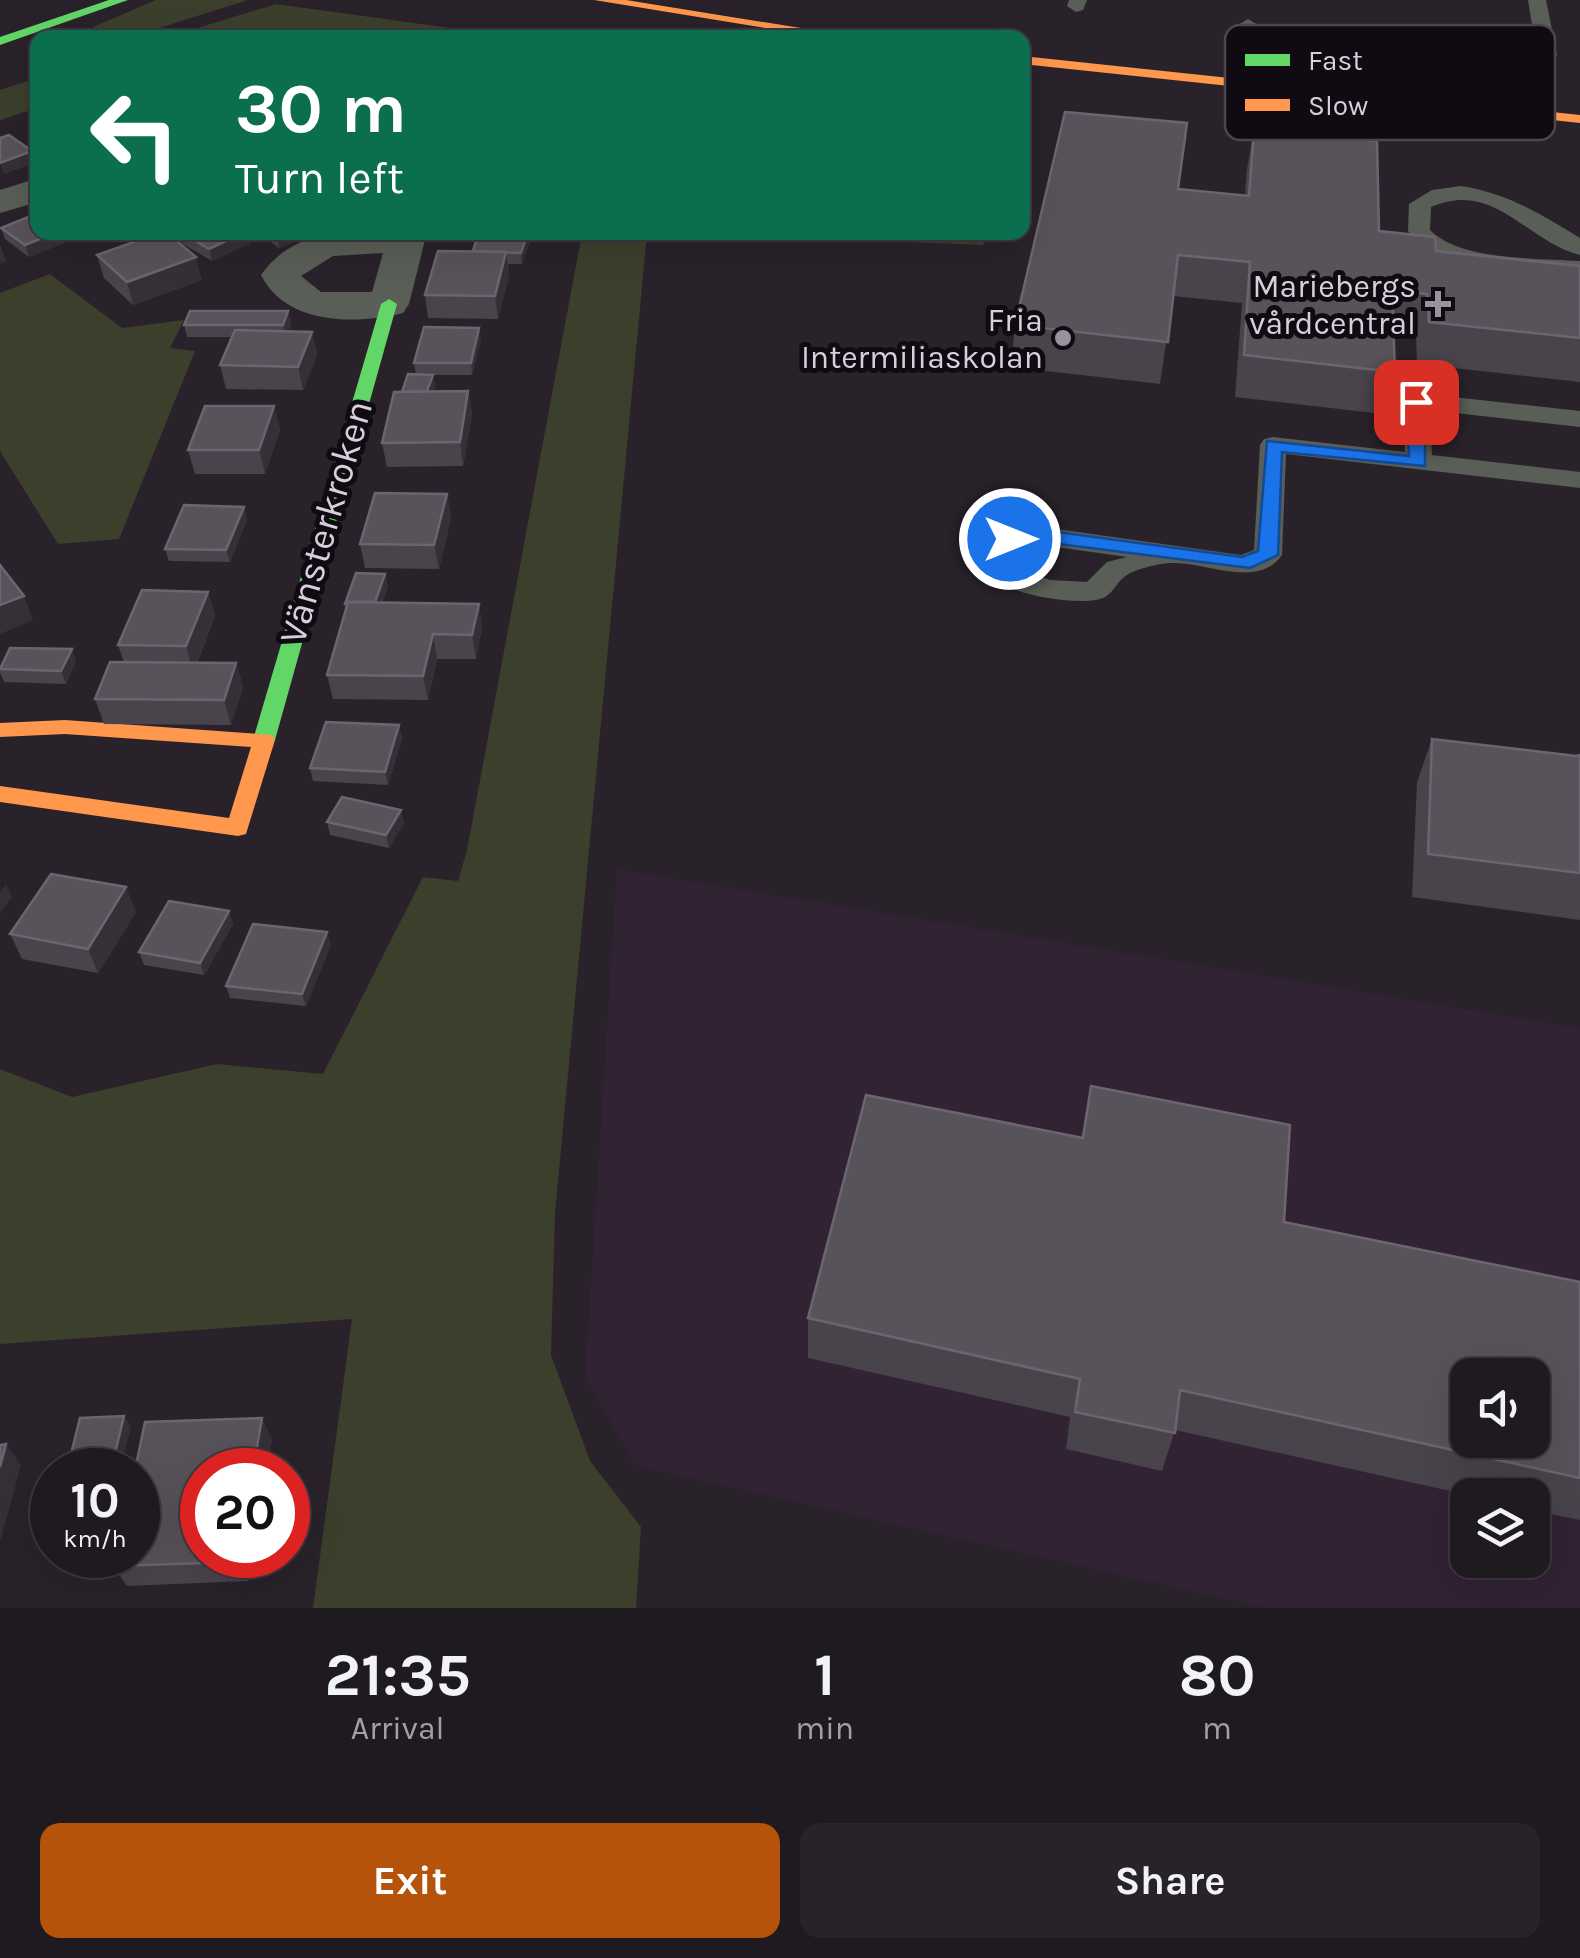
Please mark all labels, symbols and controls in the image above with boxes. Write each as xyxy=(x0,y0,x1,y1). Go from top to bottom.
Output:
legend xyxy=(1225,25,1555,140)
text: Fast xyxy=(1308,44,1363,77)
text: 30 m xyxy=(235,68,407,150)
icon: left xyxy=(70,70,200,200)
text: Slow xyxy=(1308,89,1368,122)
text: Turn left xyxy=(235,152,404,204)
place label: Mariebergs vårdcentral xyxy=(1249,268,1416,342)
marker: Mariebergs vårdcentral xyxy=(1425,291,1451,317)
place label: Fria Intermiliaskolan xyxy=(801,302,1043,376)
marker: Fria Intermiliaskolan xyxy=(1052,327,1074,349)
pin xyxy=(1374,360,1459,445)
icon: arrive xyxy=(1389,375,1444,430)
street label: Vänsterkroken xyxy=(270,395,382,649)
position arrow xyxy=(958,487,1062,591)
map controls xyxy=(1450,1358,1550,1578)
button: sound xyxy=(1450,1358,1550,1458)
speed limit sign: 20 xyxy=(180,1448,310,1578)
text: 10 xyxy=(70,1471,120,1530)
button: layers xyxy=(1450,1478,1550,1578)
text: km/h xyxy=(63,1524,127,1553)
text: 21:35 xyxy=(325,1640,471,1710)
text: 1 xyxy=(814,1640,835,1710)
text: 80 xyxy=(1179,1640,1255,1710)
text: Arrival xyxy=(351,1710,444,1747)
text: min xyxy=(795,1710,854,1747)
text: m xyxy=(1202,1710,1232,1747)
button: Exit xyxy=(40,1823,780,1938)
button: Share xyxy=(800,1823,1540,1938)

